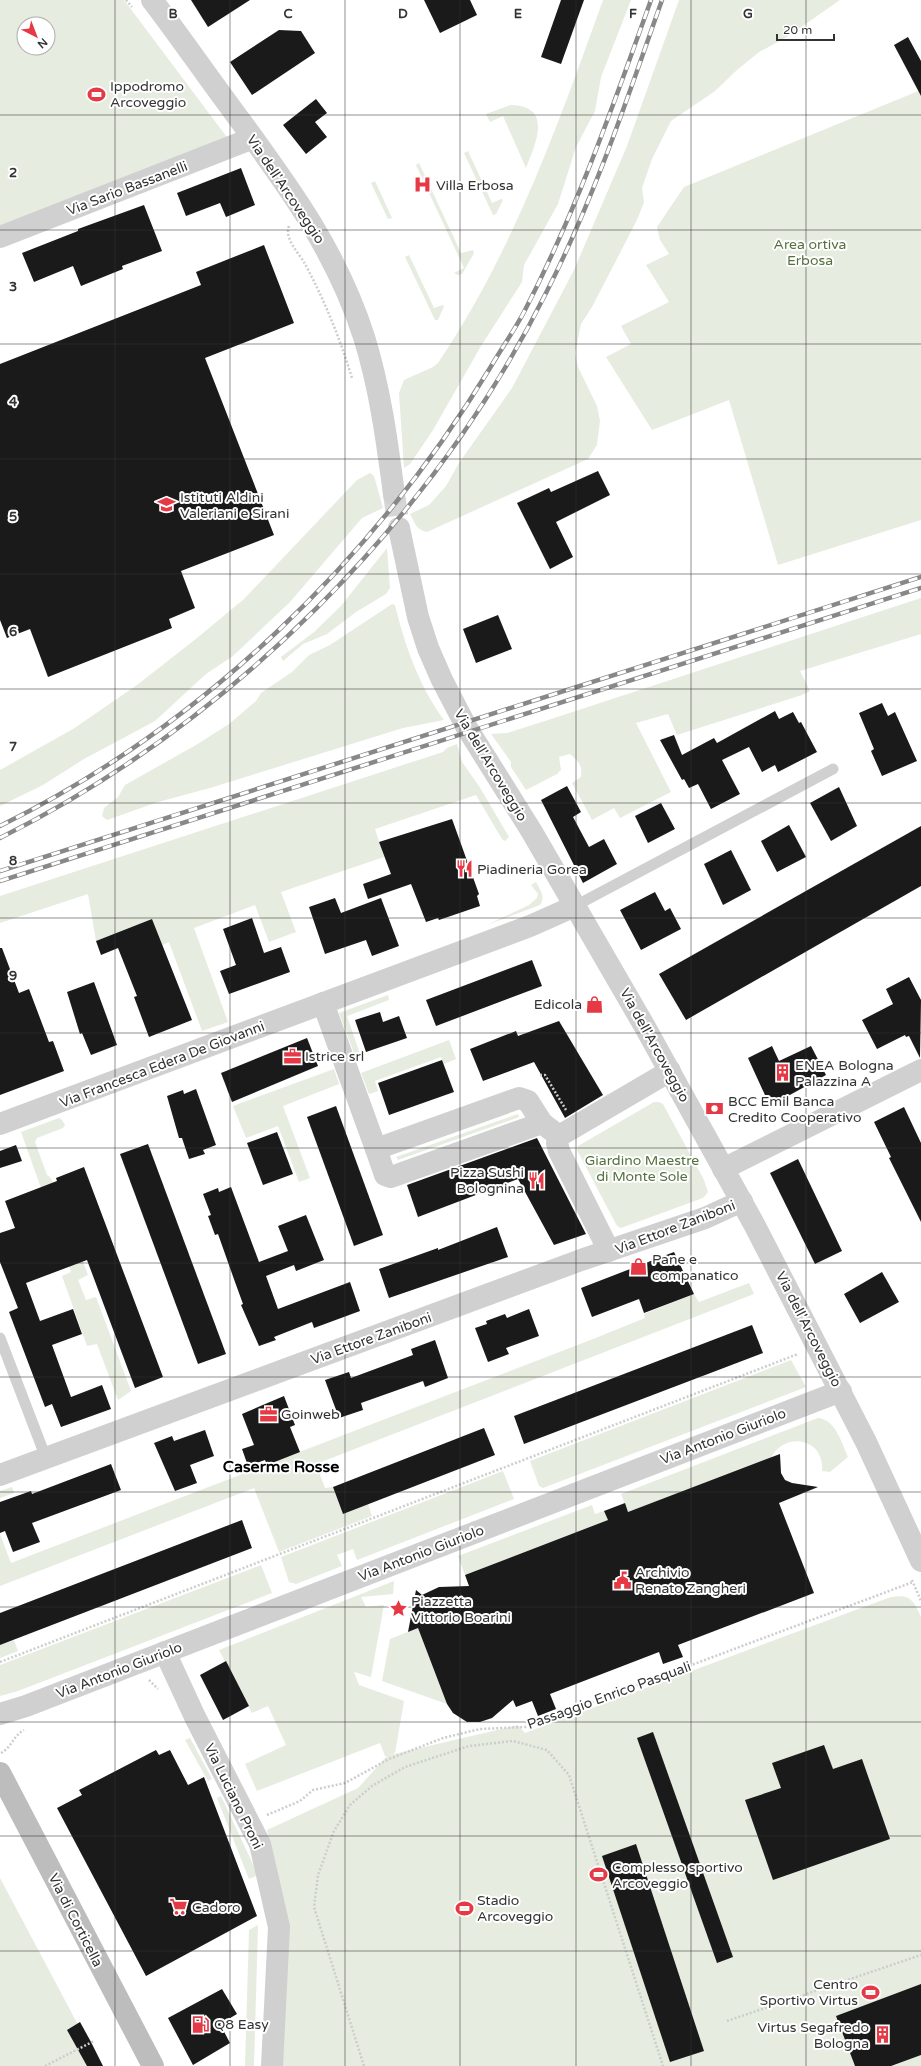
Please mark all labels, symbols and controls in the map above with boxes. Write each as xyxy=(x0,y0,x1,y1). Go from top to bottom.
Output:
text: B xyxy=(168,6,178,22)
text: C xyxy=(283,6,293,22)
text: D xyxy=(398,6,408,22)
text: E xyxy=(514,6,522,22)
text: F xyxy=(629,6,637,22)
text: G xyxy=(743,6,753,22)
north arrow xyxy=(16,16,56,56)
scale bar xyxy=(777,16,834,42)
text: 20 m xyxy=(783,23,812,37)
text: N xyxy=(35,35,50,51)
place label: Ippodromo Arcoveggio xyxy=(110,78,186,111)
sports icon: Ippodromo Arcoveggio xyxy=(87,84,107,104)
street label: Via dell'Arcoveggio xyxy=(243,132,328,247)
street label: Via Sario Bassanelli xyxy=(64,158,190,219)
text: 2 xyxy=(9,165,17,181)
hospital icon: Villa Erbosa xyxy=(413,175,433,195)
place label: Villa Erbosa xyxy=(436,177,514,194)
park label: Area ortiva Erbosa xyxy=(774,236,846,269)
text: 3 xyxy=(9,279,17,295)
text: 4 xyxy=(9,394,18,410)
place label: Istituti Aldini Valeriani e Sirani xyxy=(180,489,289,522)
school or university icon: Istituti Aldini Valeriani e Sirani xyxy=(157,495,177,515)
text: 5 xyxy=(9,509,17,525)
text: 6 xyxy=(9,624,17,640)
street label: Via dell'Arcoveggio xyxy=(450,706,531,824)
text: 7 xyxy=(9,739,17,755)
text: 8 xyxy=(9,853,17,869)
restaurant icon: Piadineria Gorea xyxy=(454,859,474,879)
place label: Piadineria Gorea xyxy=(477,861,587,878)
text: 9 xyxy=(9,968,17,984)
street label: Via dell'Arcoveggio xyxy=(616,985,693,1105)
shop icon: Edicola xyxy=(585,994,605,1014)
place label: Edicola xyxy=(534,996,582,1013)
street label: Via Francesca Edera De Giovanni xyxy=(57,1017,267,1111)
office icon: Istrice srl xyxy=(282,1046,302,1066)
place label: Istrice srl xyxy=(305,1048,364,1065)
place label: ENEA Bologna Palazzina A xyxy=(795,1057,894,1090)
building icon: ENEA Bologna Palazzina A xyxy=(772,1063,792,1083)
place label: BCC Emil Banca Credito Cooperativo xyxy=(728,1093,861,1126)
bank icon: BCC Emil Banca Credito Cooperativo xyxy=(705,1099,725,1119)
park label: Giardino Maestre di Monte Sole xyxy=(585,1152,699,1185)
place label: Pizza Sushi Bolognina xyxy=(450,1164,524,1197)
restaurant icon: Pizza Sushi Bolognina xyxy=(527,1170,547,1190)
street label: Via Ettore Zaniboni xyxy=(613,1197,738,1258)
place label: Pane e companatico xyxy=(652,1251,738,1284)
shop icon: Pane e companatico xyxy=(629,1257,649,1277)
street label: Via dell'Arcoveggio xyxy=(772,1268,845,1390)
street label: Via Ettore Zaniboni xyxy=(308,1309,434,1368)
office icon: Goinweb xyxy=(258,1404,278,1424)
street label: Via Antonio Giuriolo xyxy=(658,1405,788,1468)
place label: Goinweb xyxy=(281,1406,340,1423)
district label: Caserme Rosse xyxy=(223,1457,339,1477)
street label: Via Antonio Giuriolo xyxy=(356,1522,486,1585)
place label: Archivio Renato Zangheri xyxy=(635,1564,746,1597)
public building icon: Archivio Renato Zangheri xyxy=(612,1570,632,1590)
place label: Piazzetta Vittorio Boarini xyxy=(411,1593,511,1626)
place icon: Piazzetta Vittorio Boarini xyxy=(388,1599,408,1619)
street label: Via Antonio Giuriolo xyxy=(54,1639,184,1702)
street label: Passaggio Enrico Pasquali xyxy=(525,1658,693,1733)
street label: Via Luciano Proni xyxy=(201,1741,267,1852)
place label: Complesso sportivo Arcoveggio xyxy=(612,1859,743,1892)
sports icon: Complesso sportivo Arcoveggio xyxy=(589,1865,609,1885)
street label: Via di Corticella xyxy=(45,1871,106,1970)
place label: Stadio Arcoveggio xyxy=(477,1892,553,1925)
supermarket icon: Cadoro xyxy=(169,1897,189,1917)
sports icon: Stadio Arcoveggio xyxy=(454,1898,474,1918)
place label: Cadoro xyxy=(192,1899,241,1916)
place label: Centro Sportivo Virtus xyxy=(759,1976,858,2009)
sports icon: Centro Sportivo Virtus xyxy=(861,1982,881,2002)
fuel station icon: Q8 Easy xyxy=(191,2014,211,2034)
place label: Q8 Easy xyxy=(214,2016,269,2033)
place label: Virtus Segafredo Bologna xyxy=(758,2019,869,2052)
building icon: Virtus Segafredo Bologna xyxy=(872,2025,892,2045)

